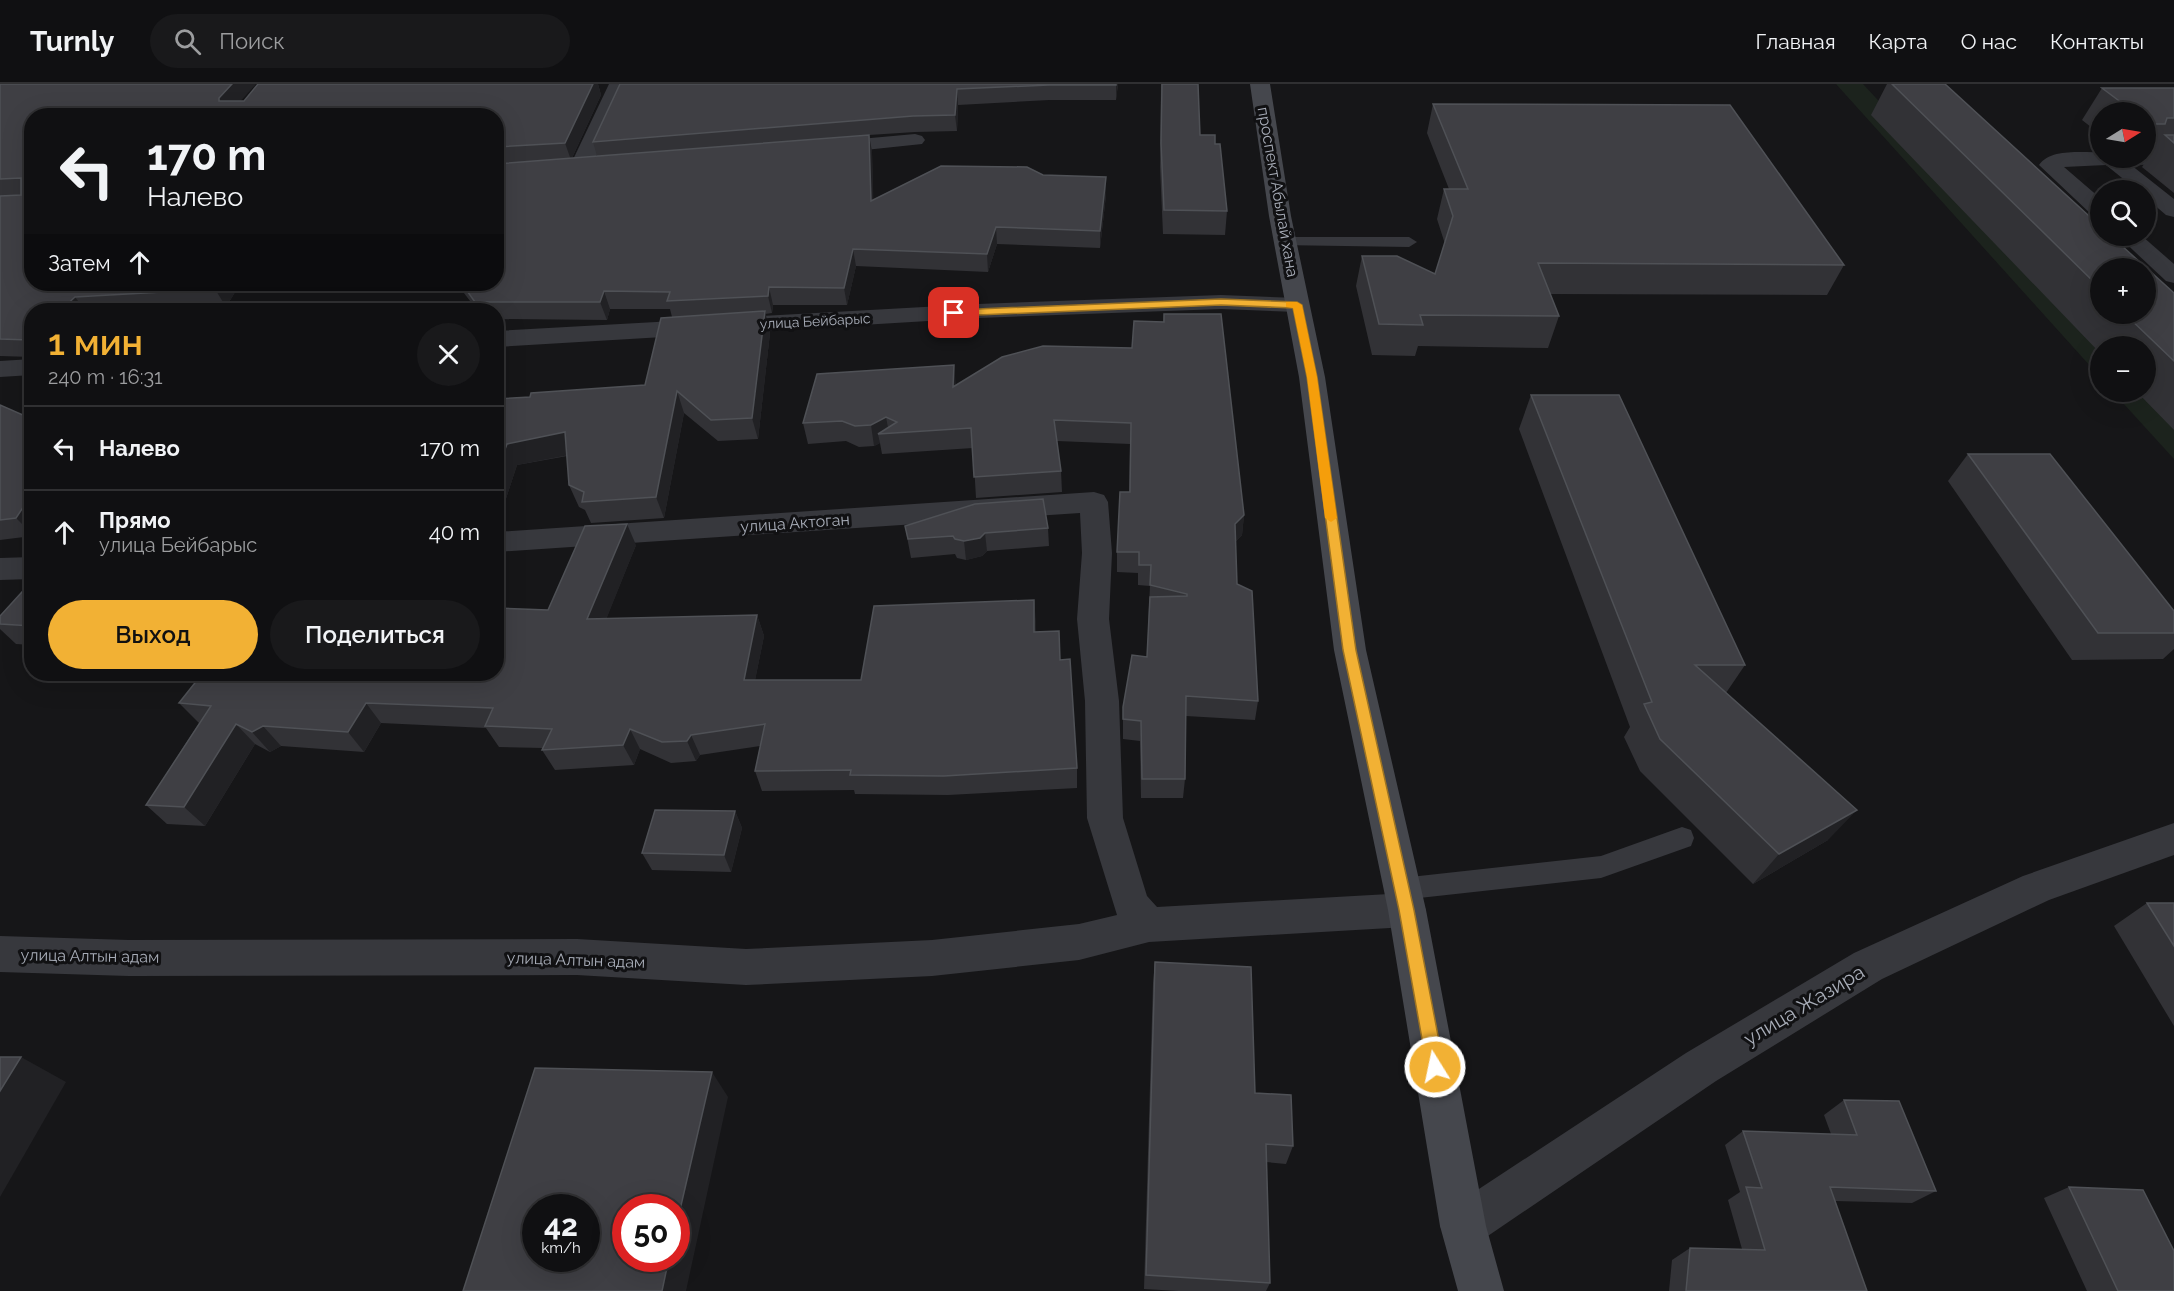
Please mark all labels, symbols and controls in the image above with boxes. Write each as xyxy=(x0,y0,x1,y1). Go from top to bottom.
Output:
search box xyxy=(150,14,570,68)
text: Turnly xyxy=(30,25,114,58)
icon: search xyxy=(171,25,204,58)
text: Поиск xyxy=(219,28,285,54)
text: Главная xyxy=(1756,29,1836,54)
text: Карта xyxy=(1869,29,1928,54)
text: О нас xyxy=(1961,29,2017,54)
text: Контакты xyxy=(2050,29,2144,54)
north arrow xyxy=(2090,102,2156,168)
map controls xyxy=(2090,102,2156,402)
street label: проспект Абылай хана xyxy=(1254,105,1302,279)
text: 170 m xyxy=(147,131,266,180)
icon: left xyxy=(48,132,126,210)
button: search xyxy=(2090,180,2156,246)
text: Налево xyxy=(147,181,243,212)
icon: ahead xyxy=(123,246,156,279)
text: Затем xyxy=(48,250,111,276)
button: + xyxy=(2090,258,2156,324)
pin xyxy=(928,287,979,338)
icon: arrive xyxy=(937,296,970,329)
street label: улица Бейбарыс xyxy=(759,310,871,332)
text: 1 мин xyxy=(48,321,143,363)
button: close xyxy=(417,323,480,386)
button: − xyxy=(2090,336,2156,402)
text: 240 m · 16:31 xyxy=(48,365,163,389)
icon: left xyxy=(48,432,81,465)
text: Налево xyxy=(99,435,180,461)
text: 170 m xyxy=(420,435,480,461)
text: Прямо xyxy=(99,507,171,533)
street label: улица Актоган xyxy=(740,510,850,536)
icon: ahead xyxy=(48,516,81,549)
text: 40 m xyxy=(429,519,480,545)
text: улица Бейбарыс xyxy=(99,533,257,557)
button: Выход xyxy=(48,600,258,669)
button: Поделиться xyxy=(270,600,480,669)
street label: улица Алтын адам xyxy=(21,945,159,967)
street label: улица Алтын адам xyxy=(506,948,646,972)
street label: улица Жазира xyxy=(1739,960,1869,1050)
position arrow xyxy=(1403,1035,1467,1099)
speed limit sign: 50 xyxy=(612,1194,690,1272)
text: 42 xyxy=(544,1208,578,1243)
text: km/h xyxy=(541,1239,581,1257)

